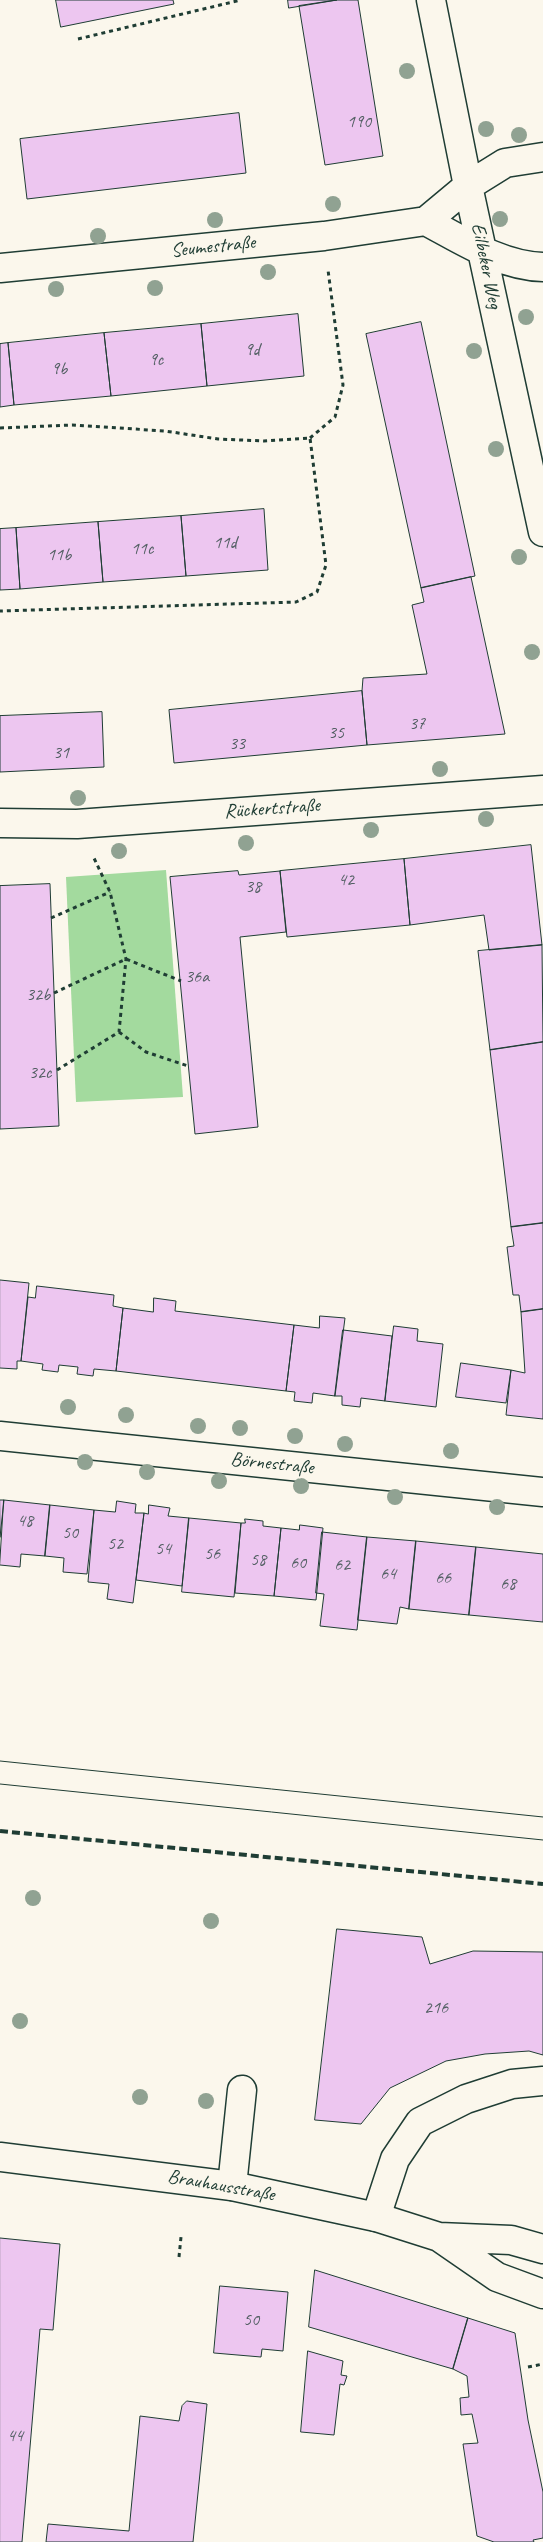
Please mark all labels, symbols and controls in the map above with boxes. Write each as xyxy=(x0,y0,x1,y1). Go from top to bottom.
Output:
house number: 190 xyxy=(347,111,371,133)
street label: Eilbeker Weg xyxy=(465,221,507,311)
street label: Seumestraße xyxy=(170,231,256,263)
house number: 9d xyxy=(244,339,260,361)
house number: 9c xyxy=(149,349,163,371)
house number: 9b xyxy=(51,358,67,380)
house number: 11d xyxy=(213,532,237,554)
house number: 11c xyxy=(131,538,153,560)
house number: 11b xyxy=(47,544,71,566)
house number: 37 xyxy=(409,713,425,735)
house number: 35 xyxy=(328,722,344,744)
house number: 33 xyxy=(229,733,245,755)
house number: 31 xyxy=(53,742,69,764)
street label: Rückertstraße xyxy=(223,794,321,824)
house number: 42 xyxy=(338,869,354,891)
house number: 38 xyxy=(245,876,261,898)
house number: 36a xyxy=(185,966,209,988)
house number: 32b xyxy=(26,984,50,1006)
house number: 32c xyxy=(29,1062,51,1084)
street label: Börnestraße xyxy=(229,1448,315,1480)
house number: 48 xyxy=(17,1510,33,1532)
house number: 50 xyxy=(62,1522,78,1544)
house number: 52 xyxy=(107,1533,123,1555)
house number: 54 xyxy=(155,1538,171,1560)
house number: 56 xyxy=(204,1543,220,1565)
house number: 58 xyxy=(250,1549,266,1571)
house number: 60 xyxy=(290,1552,306,1574)
house number: 62 xyxy=(334,1554,350,1576)
house number: 64 xyxy=(380,1563,396,1585)
house number: 66 xyxy=(435,1567,451,1589)
house number: 68 xyxy=(500,1573,516,1595)
house number: 216 xyxy=(424,1997,448,2019)
street label: Brauhausstraße xyxy=(166,2165,276,2207)
house number: 50 xyxy=(243,2309,259,2331)
house number: 44 xyxy=(7,2425,23,2447)

